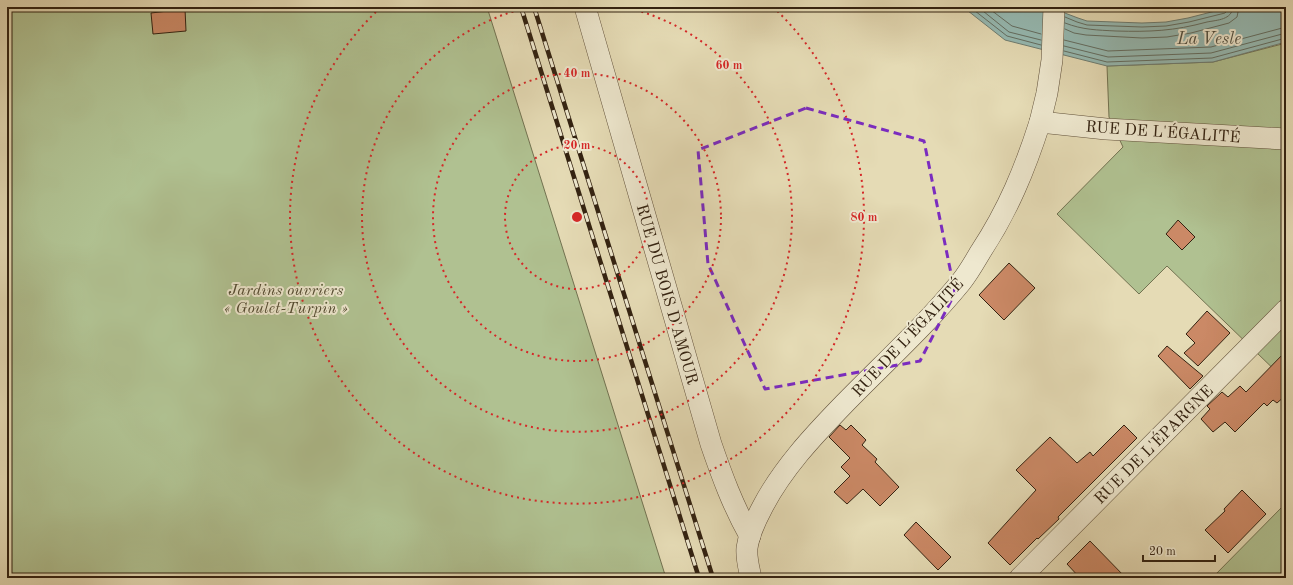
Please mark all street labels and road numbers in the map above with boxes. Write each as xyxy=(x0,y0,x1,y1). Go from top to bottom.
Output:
street label: RUE DE L'ÉGALITÉ xyxy=(1085,116,1241,146)
street label: RUE DU BOIS D'AMOUR xyxy=(633,202,700,387)
street label: RUE DE L'ÉGALITÉ xyxy=(847,273,967,401)
street label: RUE DE L'ÉPARGNE xyxy=(1089,380,1217,508)

